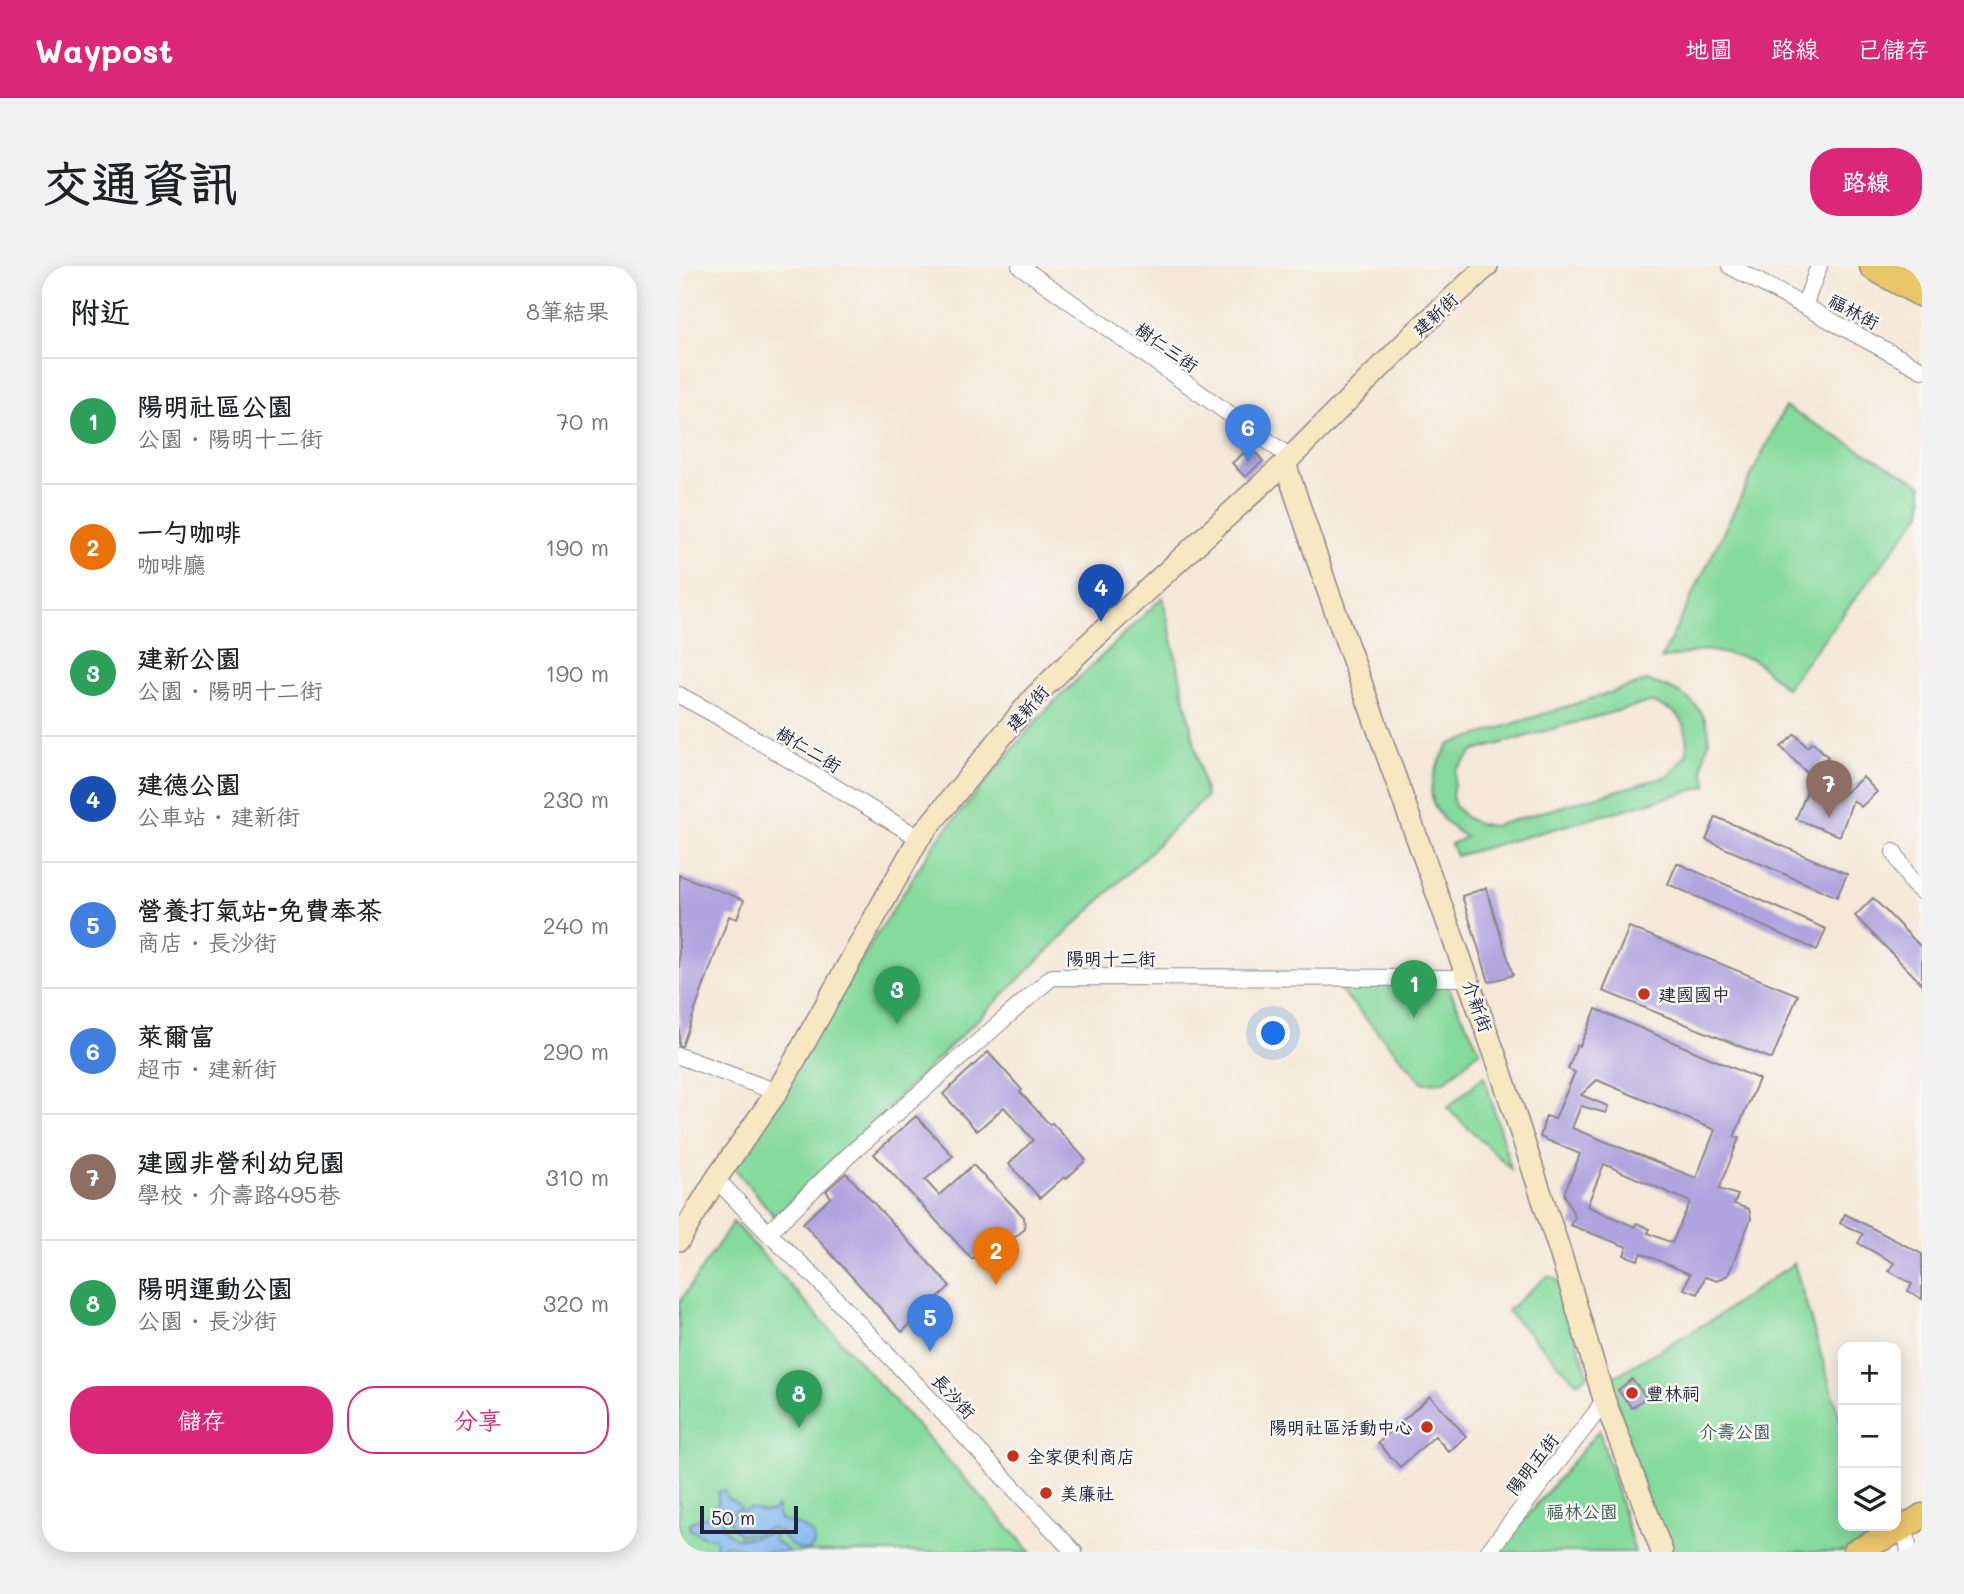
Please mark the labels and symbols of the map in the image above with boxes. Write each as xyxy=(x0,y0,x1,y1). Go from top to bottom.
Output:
street label: 建新街 xyxy=(1407,287,1463,341)
street label: 福林街 xyxy=(1825,288,1883,334)
street label: 樹仁三街 xyxy=(1131,317,1203,377)
pin: 6 xyxy=(1225,404,1271,462)
pin: 4 xyxy=(1078,564,1124,622)
street label: 建新街 xyxy=(1000,680,1054,736)
street label: 樹仁二街 xyxy=(772,720,846,778)
pin: 7 xyxy=(1806,760,1852,818)
street label: 陽明十二街 xyxy=(1066,946,1156,970)
pin: 1 xyxy=(1391,960,1437,1018)
pin: 3 xyxy=(874,966,920,1024)
street label: 介新街 xyxy=(1457,977,1499,1035)
place label: 建國國中 xyxy=(1658,982,1730,1006)
marker: 建國國中 xyxy=(1636,986,1652,1002)
your location xyxy=(1256,1016,1290,1050)
pin: 2 xyxy=(973,1227,1019,1285)
pin: 5 xyxy=(907,1294,953,1352)
street label: 長沙街 xyxy=(927,1368,981,1424)
pin: 8 xyxy=(776,1370,822,1428)
place label: 豐林祠 xyxy=(1646,1381,1700,1405)
marker: 豐林祠 xyxy=(1624,1385,1640,1401)
place label: 陽明社區活動中心 xyxy=(1269,1415,1413,1439)
marker: 陽明社區活動中心 xyxy=(1419,1419,1435,1435)
park label: 介壽公園 xyxy=(1699,1419,1771,1443)
street label: 陽明五街 xyxy=(1500,1428,1564,1500)
place label: 全家便利商店 xyxy=(1027,1444,1135,1468)
marker: 全家便利商店 xyxy=(1005,1448,1021,1464)
place label: 美廉社 xyxy=(1060,1481,1114,1505)
marker: 美廉社 xyxy=(1038,1485,1054,1501)
park label: 福林公園 xyxy=(1546,1499,1618,1523)
scale bar xyxy=(700,1503,798,1535)

